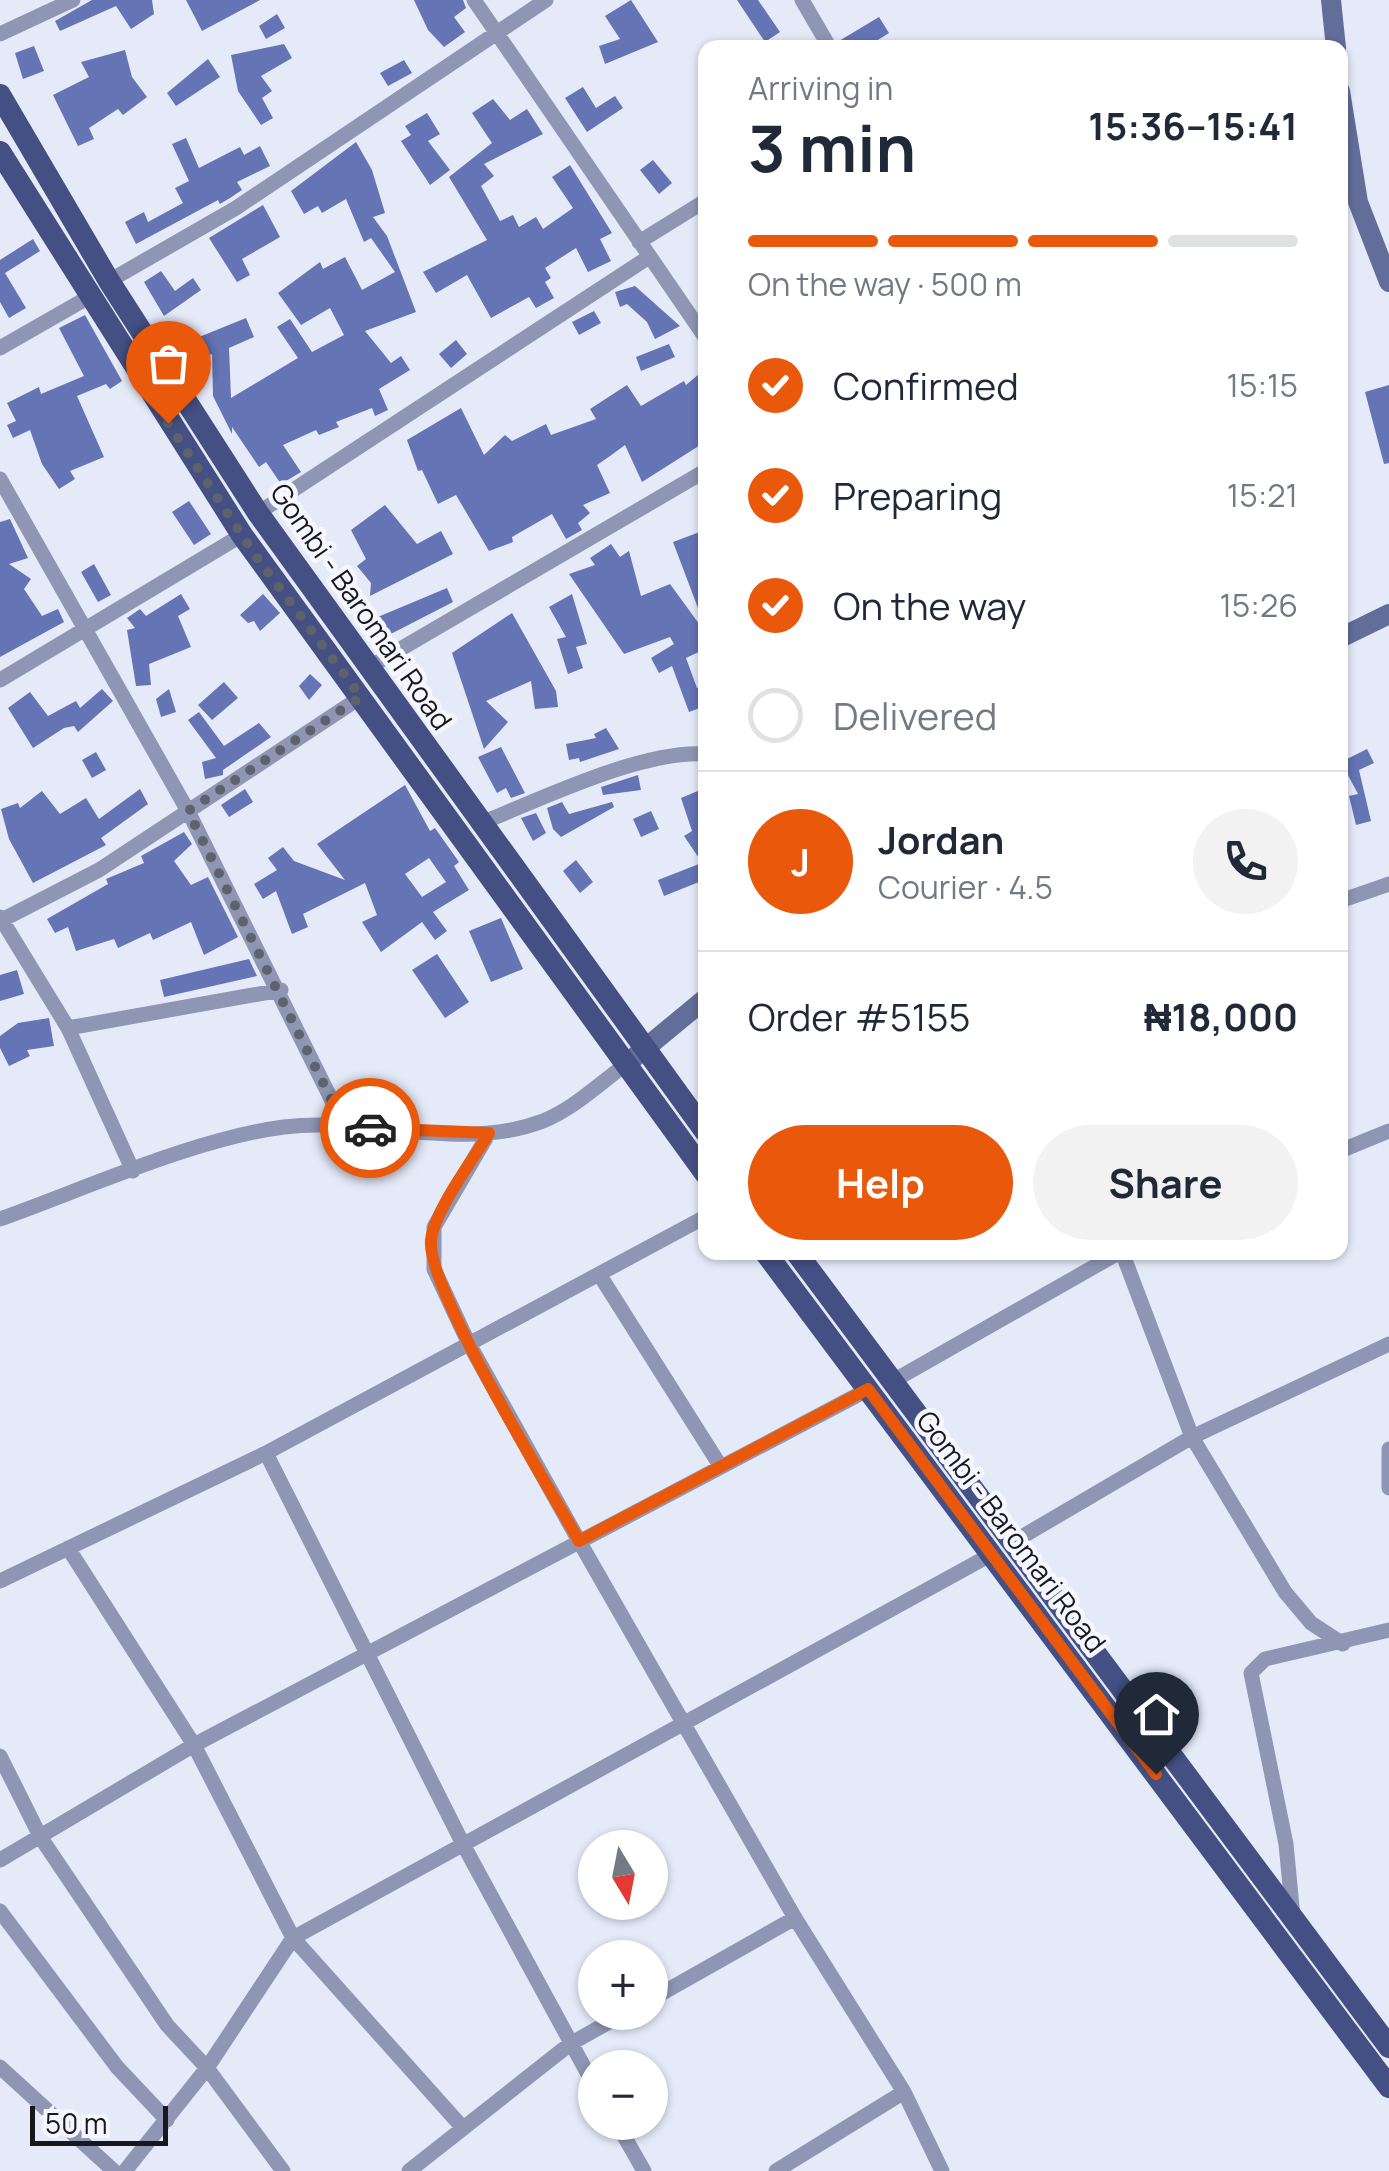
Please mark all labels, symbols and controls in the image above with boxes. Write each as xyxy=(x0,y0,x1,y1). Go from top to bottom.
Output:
text: Arriving in xyxy=(748,66,893,110)
text: 15:36–15:41 xyxy=(1088,99,1298,151)
text: 3 min xyxy=(748,103,916,192)
text: On the way · 500 m xyxy=(748,262,1022,306)
pin xyxy=(126,321,211,424)
icon: bag xyxy=(141,336,196,391)
icon: check xyxy=(748,358,803,413)
text: Confirmed xyxy=(833,359,1019,411)
text: 15:15 xyxy=(1227,363,1298,407)
icon: check xyxy=(748,468,803,523)
text: Preparing xyxy=(833,469,1002,521)
text: 15:21 xyxy=(1227,473,1298,517)
street label: Gombi - Baromari Road xyxy=(262,475,462,737)
icon: check xyxy=(748,578,803,633)
text: On the way xyxy=(833,579,1026,631)
text: 15:26 xyxy=(1219,583,1298,627)
text: Delivered xyxy=(833,689,997,741)
button: phone xyxy=(1193,809,1298,914)
text: Jordan xyxy=(878,813,1004,865)
text: J xyxy=(791,835,810,887)
text: Courier · 4.5 xyxy=(878,865,1053,909)
text: Order #5155 xyxy=(748,990,970,1042)
text: ₦18,000 xyxy=(1144,990,1298,1042)
courier xyxy=(320,1078,420,1178)
icon: car xyxy=(343,1101,398,1156)
button: Help xyxy=(748,1125,1013,1240)
button: Share xyxy=(1033,1125,1298,1240)
street label: Gombi - Baromari Road xyxy=(909,1403,1115,1659)
pin xyxy=(1114,1672,1199,1775)
icon: home xyxy=(1129,1687,1184,1742)
north arrow xyxy=(578,1830,668,1920)
map controls xyxy=(578,1830,668,2140)
button: + xyxy=(578,1940,668,2030)
button: − xyxy=(578,2050,668,2140)
scale bar xyxy=(30,2101,168,2146)
text: 50 m xyxy=(45,2104,108,2142)

